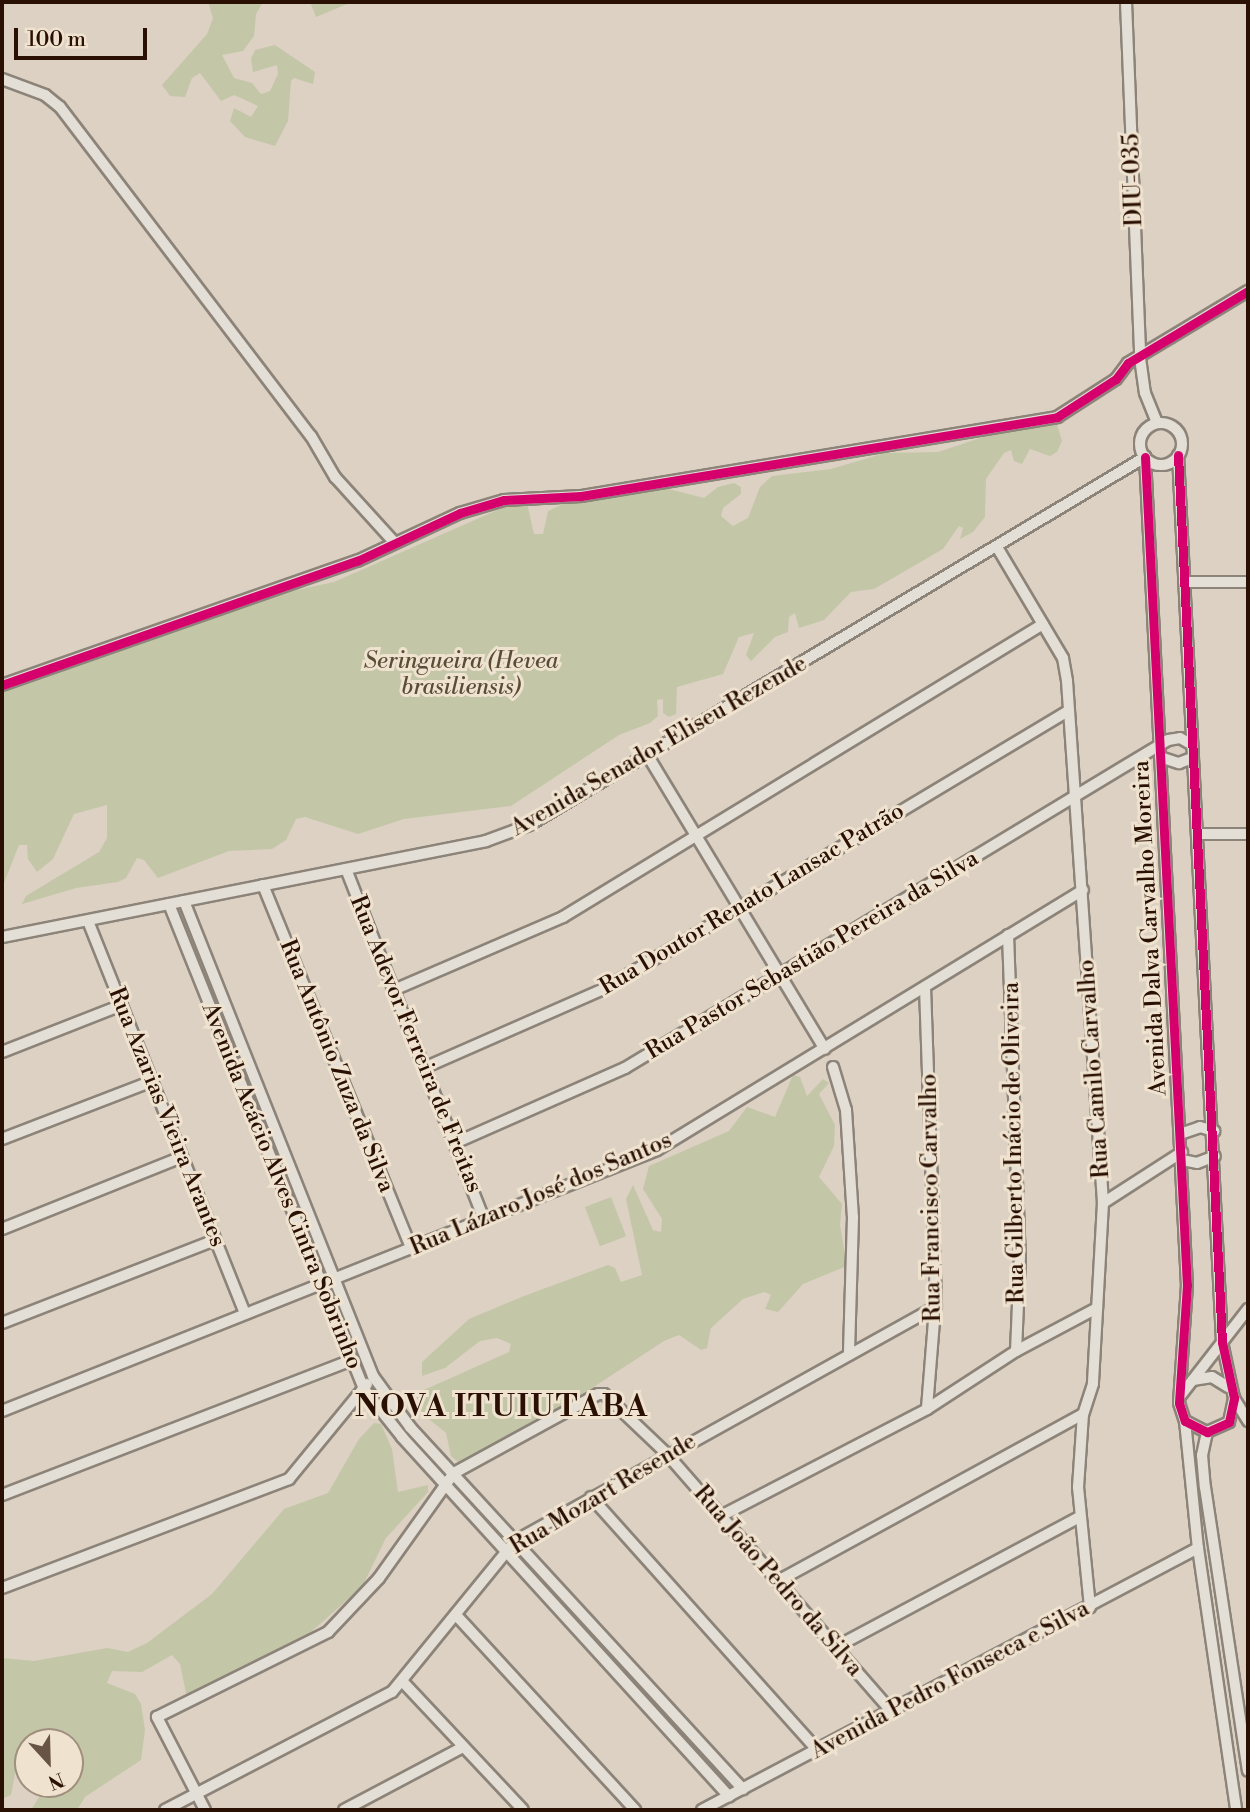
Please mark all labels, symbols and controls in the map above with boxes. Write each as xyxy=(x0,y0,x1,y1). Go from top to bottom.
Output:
scale bar xyxy=(18,14,150,58)
text: 100 m xyxy=(27,27,86,53)
street label: DIU-035 xyxy=(1118,133,1148,227)
park label: Seringueira (Hevea brasiliensis) xyxy=(364,647,558,701)
street label: Avenida Senador Eliseu Rezende xyxy=(506,650,812,842)
street label: Avenida Dalva Carvalho Moreira xyxy=(1127,760,1173,1096)
street label: Rua Doutor Renato Lansac Patrão xyxy=(595,797,909,1001)
street label: Rua Pastor Sebastião Pereira da Silva xyxy=(641,844,983,1066)
street label: Rua Adevor Ferreira de Freitas xyxy=(344,891,488,1197)
street label: Rua Antônio Zuza da Silva xyxy=(274,936,400,1196)
street label: Rua Camilo Carvalho xyxy=(1073,958,1115,1180)
street label: Rua Gilberto Inácio de Oliveira xyxy=(997,982,1031,1304)
street label: Rua Azarias Vieira Arantes xyxy=(102,983,232,1251)
street label: Avenida Acácio Alves Cintra Sobrinho xyxy=(196,999,368,1373)
street label: Rua Francisco Carvalho xyxy=(915,1073,947,1323)
street label: Rua Lázaro José dos Santos xyxy=(406,1126,676,1262)
district label: NOVA ITUIUTABA xyxy=(357,1389,647,1425)
street label: Rua Mozart Resende xyxy=(505,1428,701,1560)
street label: Rua João Pedro da Silva xyxy=(688,1480,868,1682)
street label: Avenida Pedro Fonseca e Silva xyxy=(806,1595,1094,1765)
north arrow xyxy=(14,1728,84,1798)
text: N xyxy=(45,1767,68,1795)

